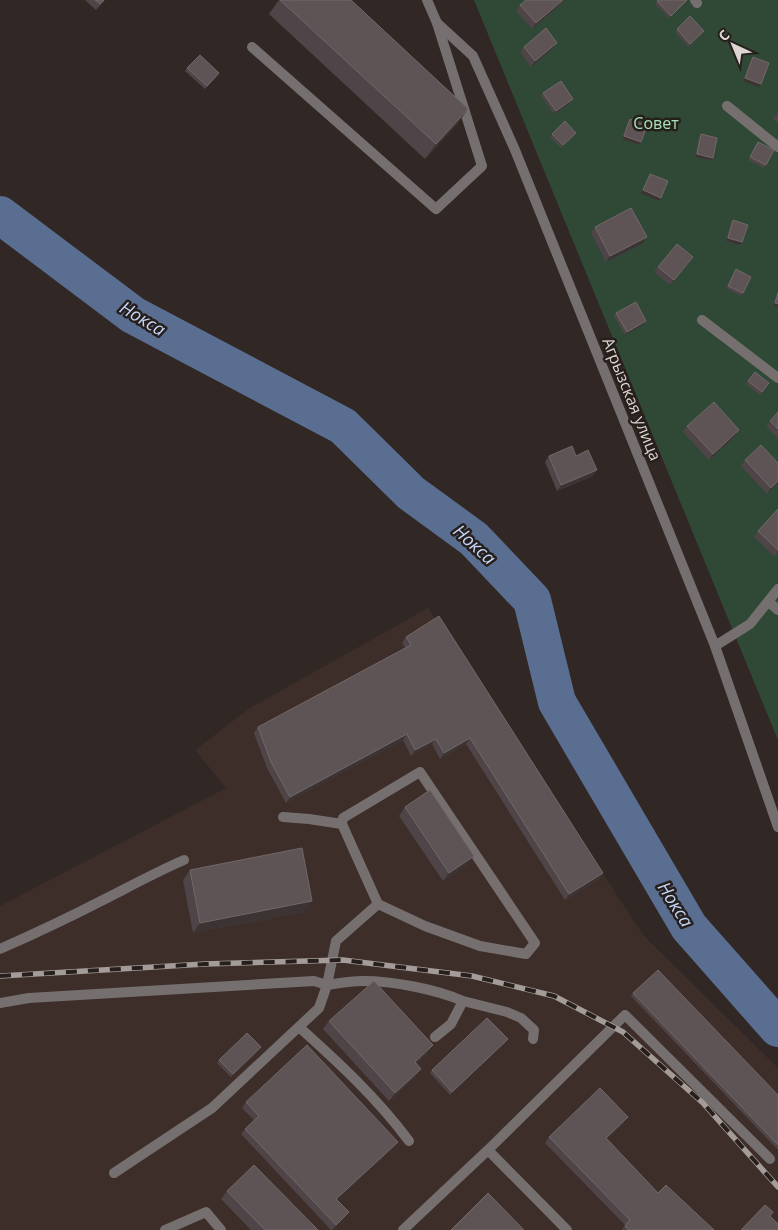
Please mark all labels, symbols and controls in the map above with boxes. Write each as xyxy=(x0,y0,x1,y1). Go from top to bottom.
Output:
north arrow xyxy=(708,20,758,70)
text: С xyxy=(714,25,733,45)
park label: Совет xyxy=(633,112,679,134)
water label: Нокса xyxy=(116,295,170,341)
street label: Агрызская улица xyxy=(597,334,667,464)
water label: Нокса xyxy=(449,519,501,569)
water label: Нокса xyxy=(653,877,699,931)

